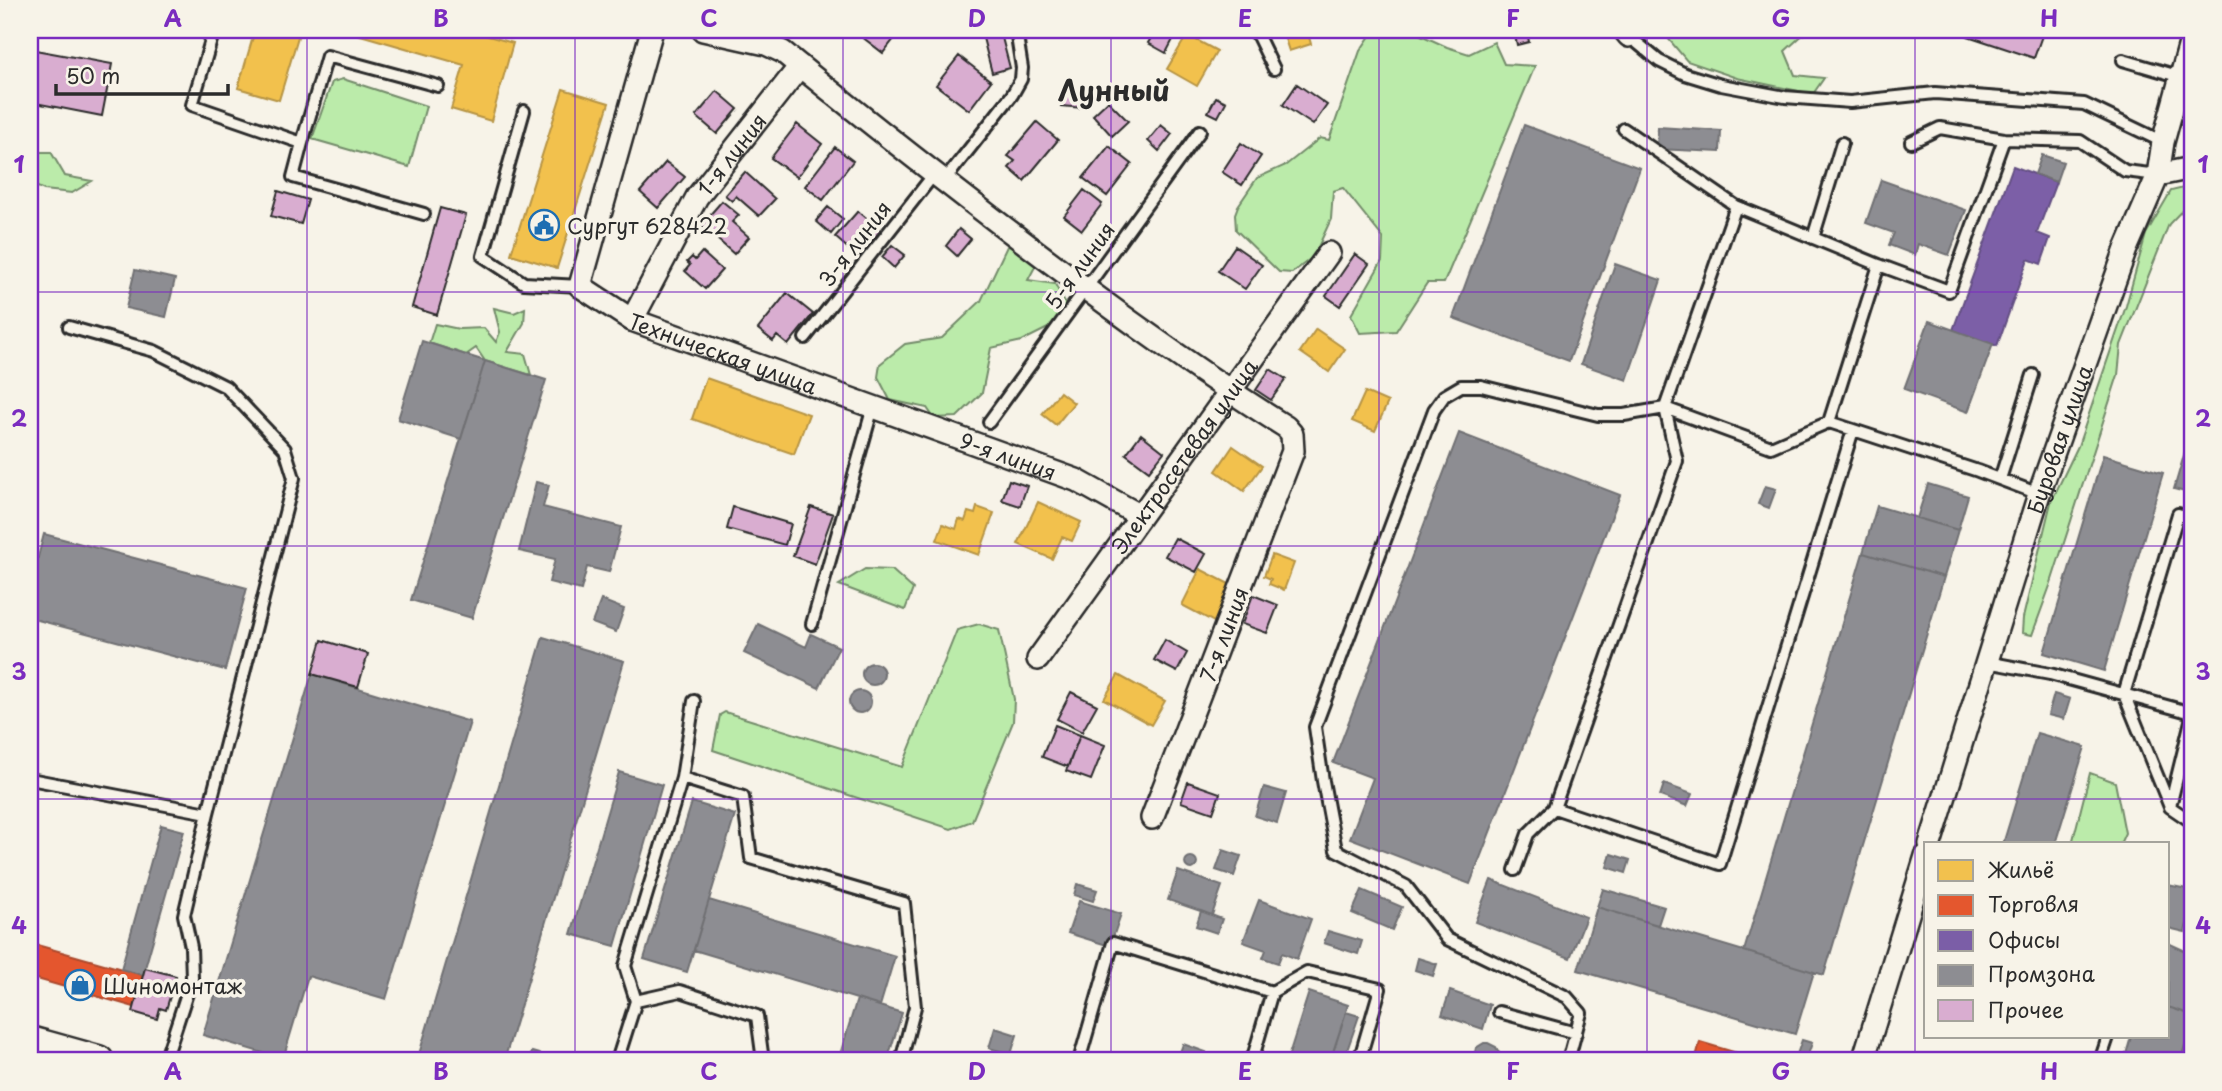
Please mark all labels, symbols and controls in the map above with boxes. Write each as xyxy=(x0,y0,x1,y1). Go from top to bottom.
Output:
text: A xyxy=(164,0,182,35)
text: B xyxy=(433,0,449,35)
text: C xyxy=(700,0,718,35)
text: D xyxy=(968,0,986,35)
text: E xyxy=(1238,0,1252,35)
text: F xyxy=(1506,0,1520,35)
text: G xyxy=(1772,0,1790,35)
text: H xyxy=(2040,0,2058,35)
scale bar xyxy=(56,52,228,96)
text: 50 m xyxy=(66,59,120,91)
district label: Лунный xyxy=(1058,68,1170,111)
street label: 1-я линия xyxy=(688,106,774,202)
text: 1 xyxy=(14,146,25,181)
text: 1 xyxy=(2198,146,2209,181)
street label: 3-я линия xyxy=(810,193,898,293)
public building icon: Сургут 628422 xyxy=(527,208,561,242)
place label: Сургут 628422 xyxy=(567,209,727,241)
street label: 5-я линия xyxy=(1036,215,1122,315)
street label: Техническая улица xyxy=(625,304,823,402)
street label: Электросетевая улица xyxy=(1103,351,1265,560)
street label: Буровая улица xyxy=(2018,359,2100,517)
text: 2 xyxy=(11,400,27,435)
text: 2 xyxy=(2195,400,2211,435)
street label: 9-я линия xyxy=(956,424,1061,488)
street label: 7-я линия xyxy=(1190,582,1256,686)
text: 3 xyxy=(11,653,27,688)
text: 3 xyxy=(2195,653,2211,688)
legend xyxy=(1924,842,2170,1038)
text: Жильё xyxy=(1987,853,2054,885)
text: Торговля xyxy=(1988,887,2079,919)
text: 4 xyxy=(11,907,27,942)
text: 4 xyxy=(2195,907,2211,942)
text: Офисы xyxy=(1988,923,2060,955)
text: Промзона xyxy=(1988,957,2095,989)
shop icon: Шиномонтаж xyxy=(63,968,97,1002)
place label: Шиномонтаж xyxy=(103,969,243,1001)
text: Прочее xyxy=(1988,993,2064,1025)
text: A xyxy=(164,1053,182,1088)
text: B xyxy=(433,1053,449,1088)
text: C xyxy=(700,1053,718,1088)
text: D xyxy=(968,1053,986,1088)
text: E xyxy=(1238,1053,1252,1088)
text: F xyxy=(1506,1053,1520,1088)
text: G xyxy=(1772,1053,1790,1088)
text: H xyxy=(2040,1053,2058,1088)

